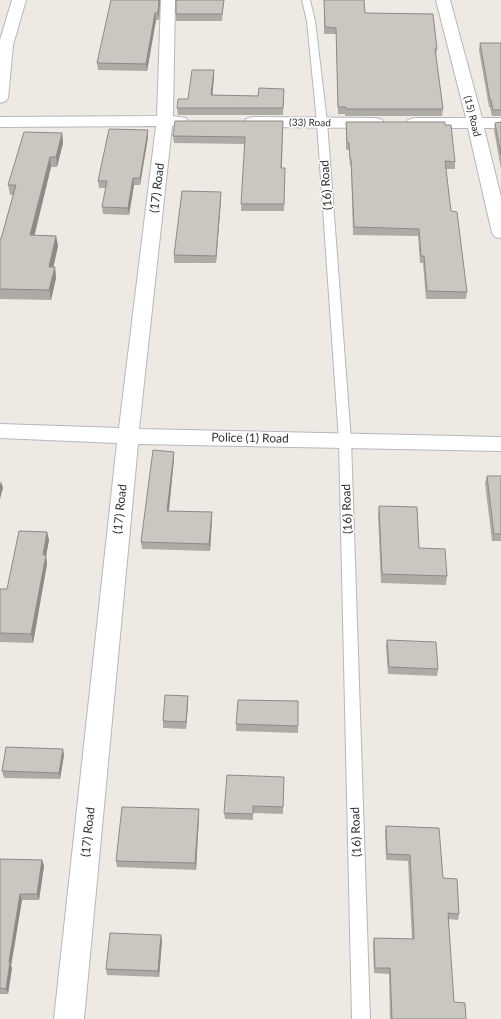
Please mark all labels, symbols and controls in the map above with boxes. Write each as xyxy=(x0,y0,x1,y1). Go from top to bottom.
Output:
street label: (15) Road xyxy=(462,94,484,138)
street label: (33) Road xyxy=(289,116,331,128)
street label: (16) Road xyxy=(316,160,335,211)
street label: (17) Road xyxy=(146,162,167,214)
street label: Police (1) Road xyxy=(211,429,289,446)
street label: (17) Road xyxy=(109,483,130,535)
street label: (16) Road xyxy=(338,484,355,534)
street label: (17) Road xyxy=(77,806,98,858)
street label: (16) Road xyxy=(347,807,364,857)

